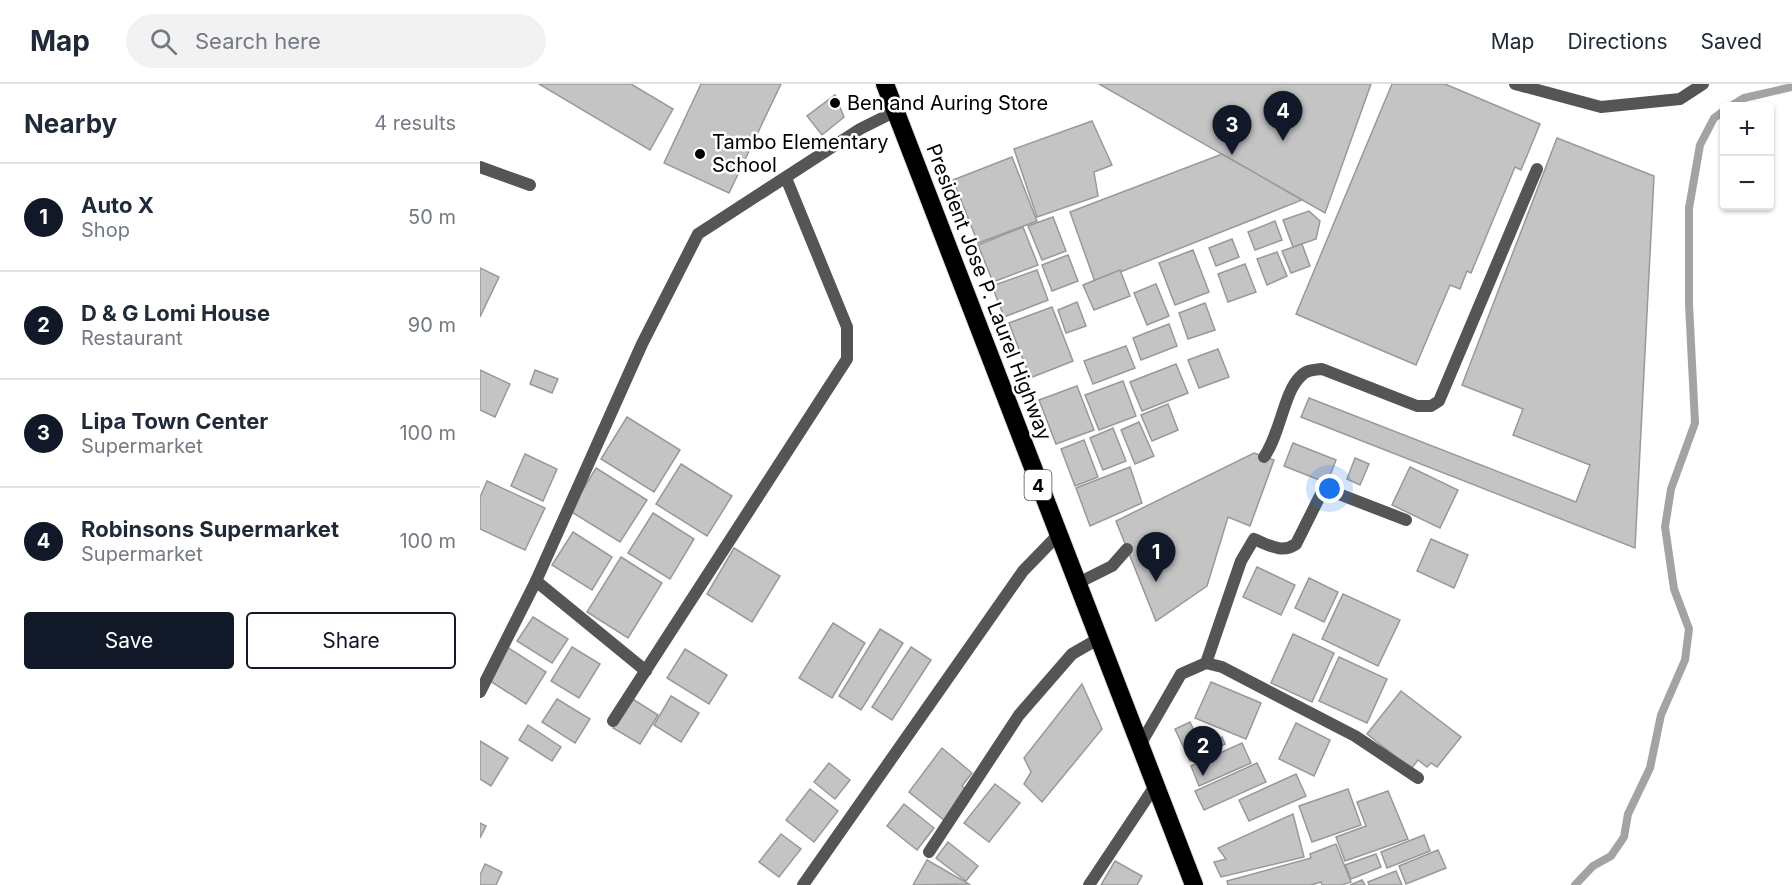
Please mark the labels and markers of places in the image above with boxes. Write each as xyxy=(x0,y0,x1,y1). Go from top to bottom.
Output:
place label: Ben and Auring Store xyxy=(847,91,1048,115)
pin: 4 xyxy=(1264,92,1302,141)
marker: Ben and Auring Store xyxy=(828,96,842,110)
pin: 3 xyxy=(1212,106,1251,155)
place label: Tambo Elementary School xyxy=(712,130,889,177)
marker: Tambo Elementary School xyxy=(693,147,707,161)
pin: 1 xyxy=(1136,532,1176,582)
pin: 2 xyxy=(1184,726,1222,776)

